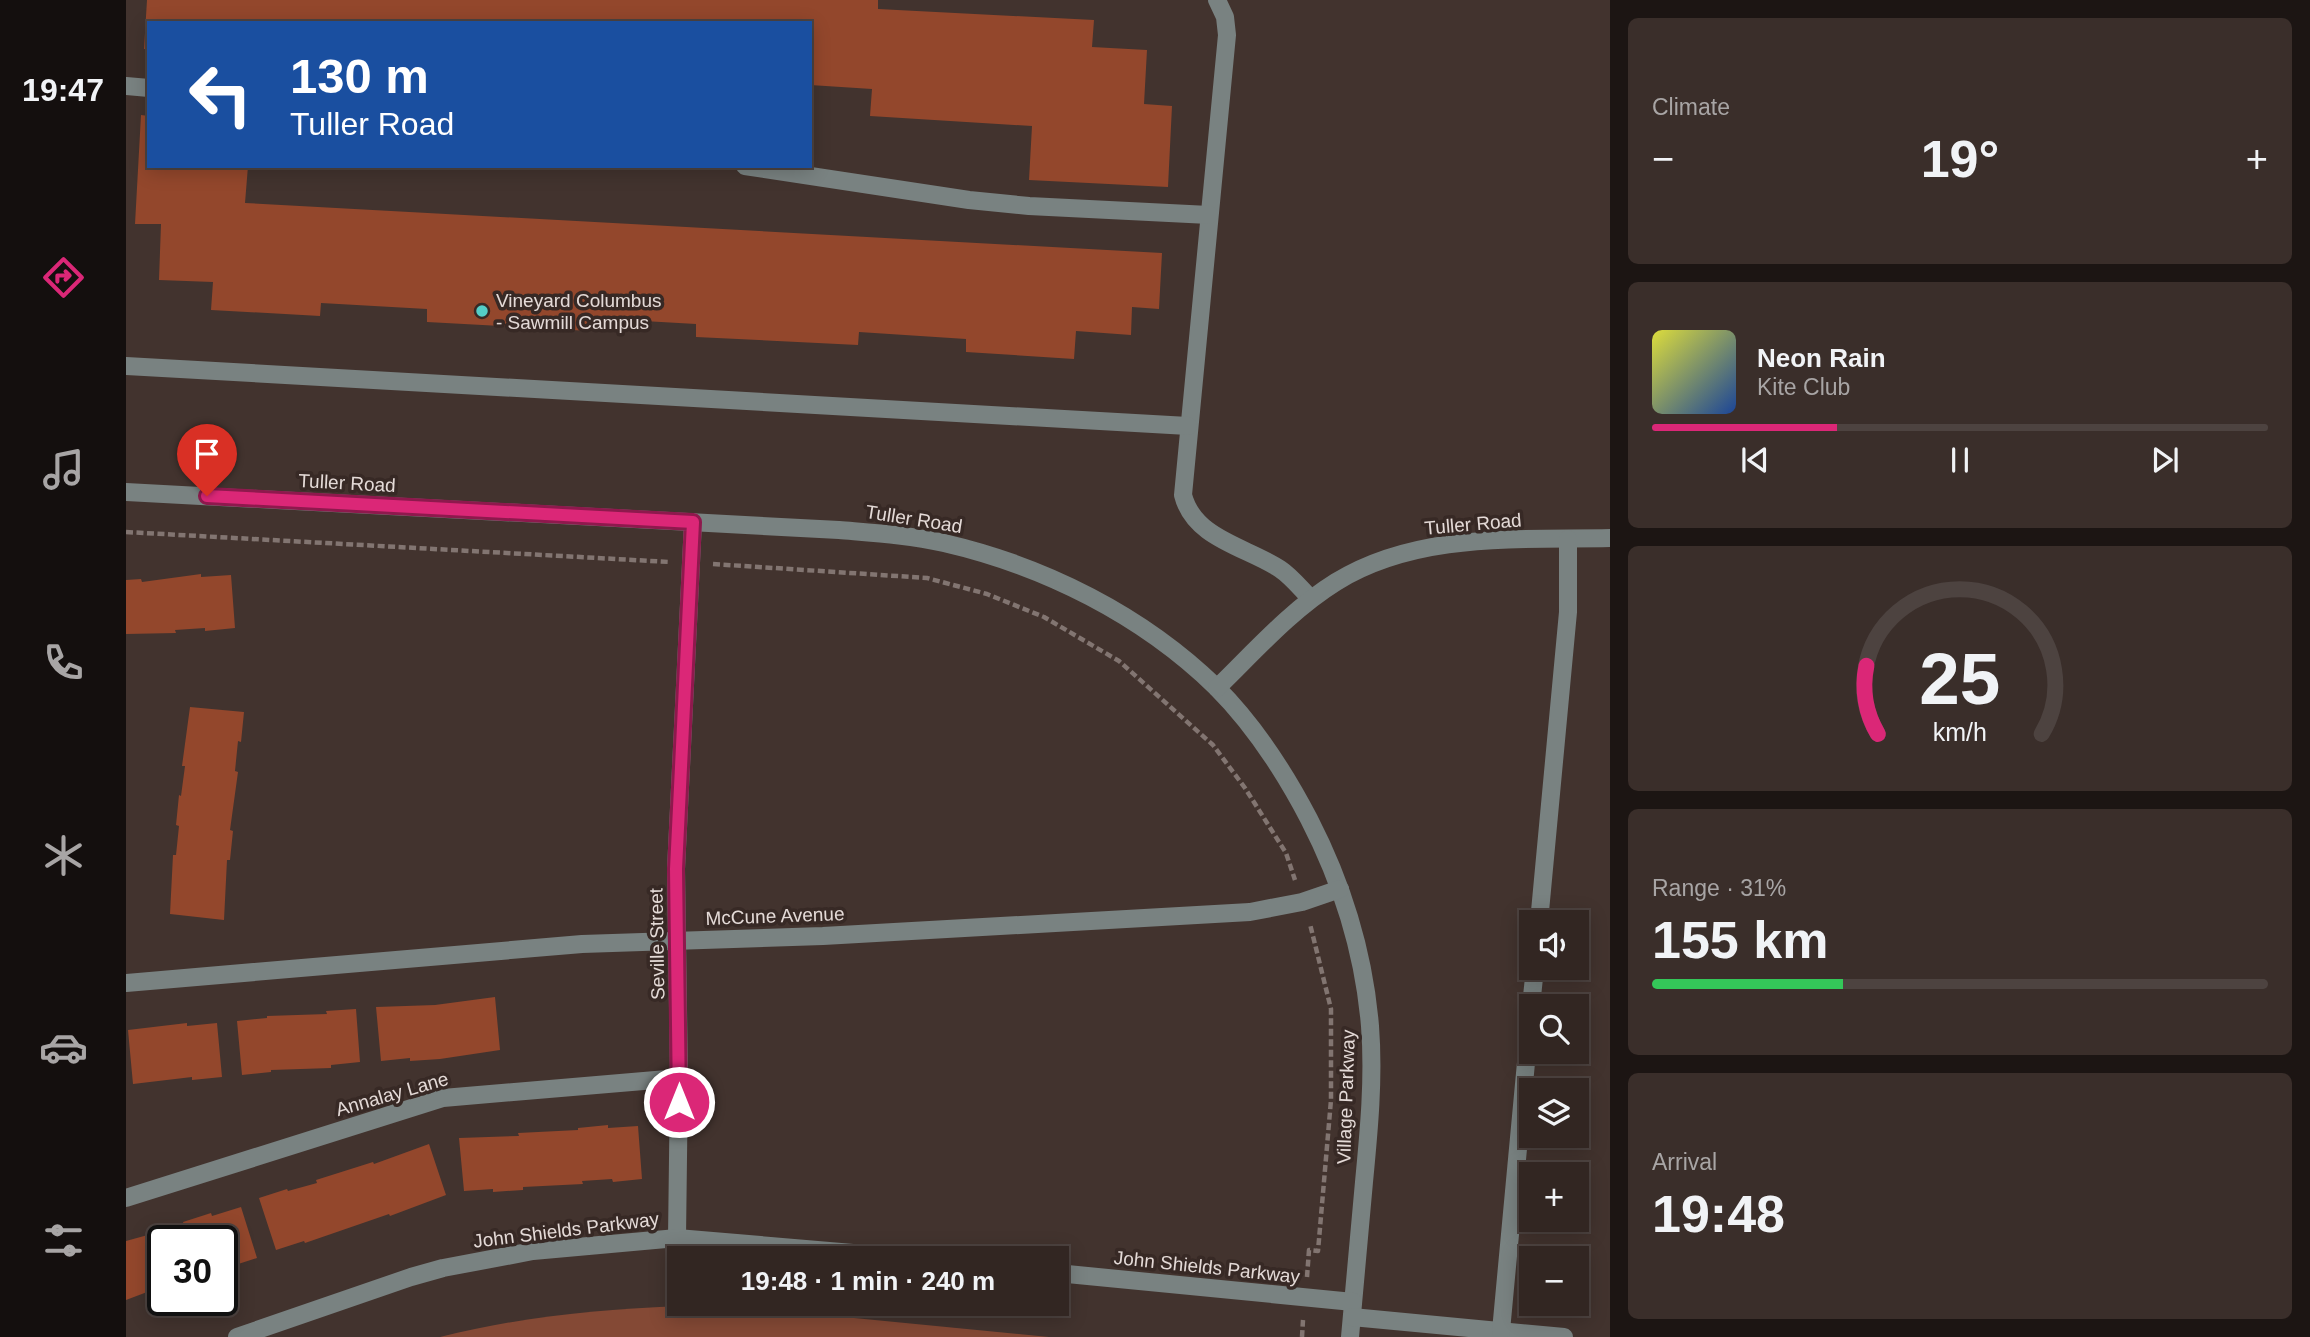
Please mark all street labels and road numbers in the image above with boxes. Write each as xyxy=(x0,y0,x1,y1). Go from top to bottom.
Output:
street label: Tuller Road xyxy=(298,470,396,496)
street label: Tuller Road xyxy=(864,501,964,537)
street label: Tuller Road xyxy=(1424,509,1522,539)
street label: Seville Street xyxy=(646,887,668,1000)
street label: McCune Avenue xyxy=(705,903,845,929)
street label: Village Parkway xyxy=(1333,1029,1359,1165)
street label: Annalay Lane xyxy=(333,1068,451,1120)
street label: John Shields Parkway xyxy=(472,1208,661,1252)
street label: John Shields Parkway xyxy=(1113,1247,1302,1287)

